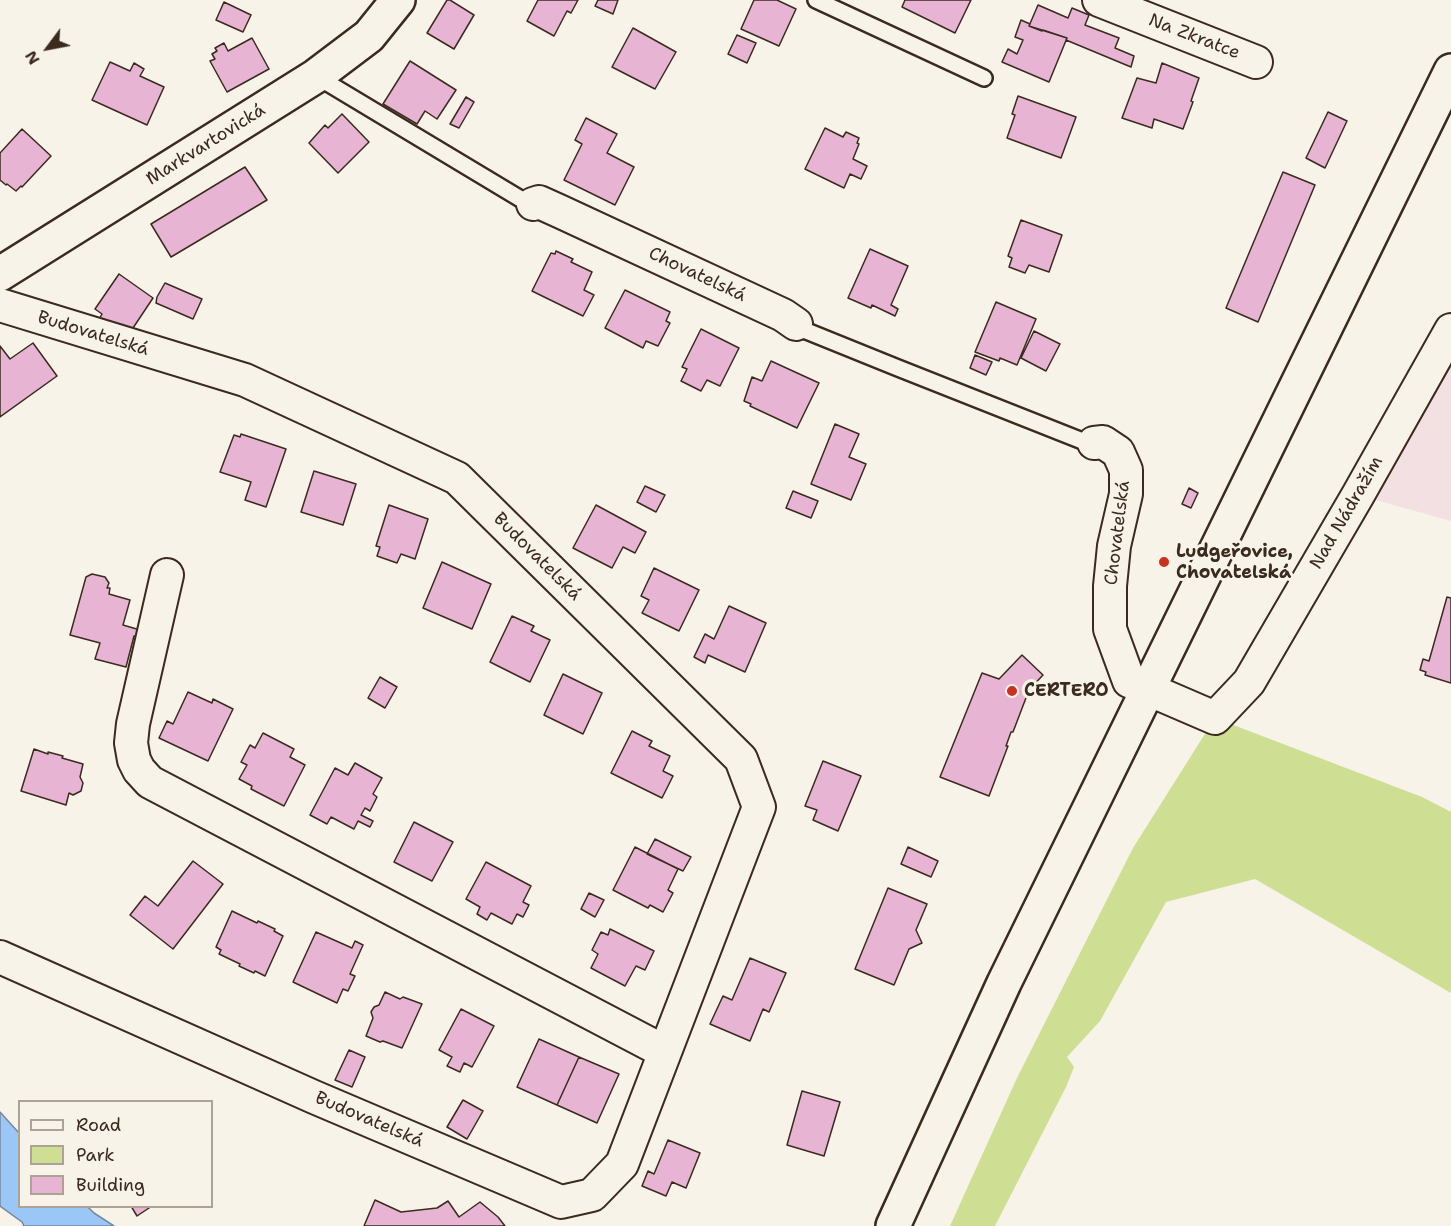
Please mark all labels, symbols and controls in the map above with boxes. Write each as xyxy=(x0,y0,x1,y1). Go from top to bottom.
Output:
street label: Na Zkratce xyxy=(1145,10,1243,64)
north arrow xyxy=(18,18,78,78)
text: N xyxy=(20,47,45,69)
street label: Markvartovická xyxy=(142,100,270,190)
street label: Chovatelská xyxy=(645,243,749,307)
street label: Budovatelská xyxy=(35,307,151,361)
street label: Nad Nádražím xyxy=(1306,453,1388,573)
street label: Chovatelská xyxy=(1101,480,1135,586)
street label: Budovatelská xyxy=(489,509,585,605)
place label: Ludgeřovice, Chovatelská xyxy=(1176,541,1293,584)
marker: Ludgeřovice, Chovatelská xyxy=(1157,555,1171,569)
place label: CERTERO xyxy=(1024,680,1109,702)
marker: CERTERO xyxy=(1005,684,1019,698)
street label: Budovatelská xyxy=(312,1088,426,1152)
legend xyxy=(18,1100,213,1208)
text: Road xyxy=(76,1113,121,1137)
text: Park xyxy=(76,1143,115,1167)
text: Building xyxy=(76,1173,145,1197)

